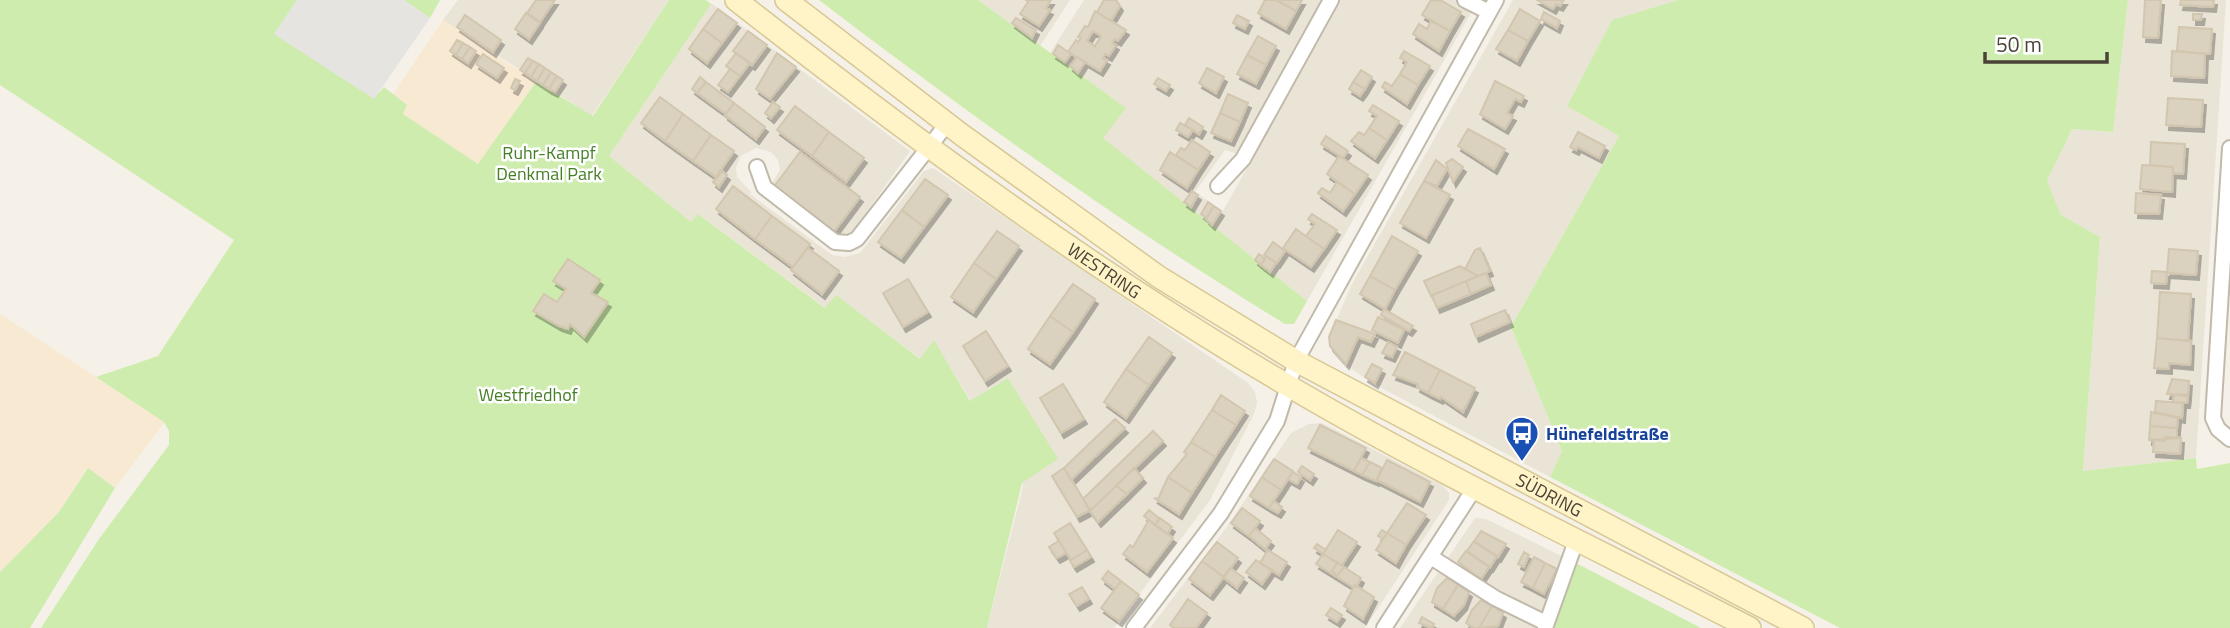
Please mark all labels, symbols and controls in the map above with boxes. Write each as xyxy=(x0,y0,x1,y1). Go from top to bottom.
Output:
scale bar xyxy=(1985,21,2108,65)
text: 50 m xyxy=(1996,28,2042,60)
park label: Ruhr-Kampf Denkmal Park xyxy=(496,139,602,187)
street label: WESTRING xyxy=(1062,236,1147,305)
park label: Westfriedhof xyxy=(478,381,578,408)
bus stop icon: Hünefeldstraße xyxy=(1503,414,1541,463)
place label: Hünefeldstraße xyxy=(1546,420,1669,447)
street label: SÜDRING xyxy=(1512,466,1588,523)

